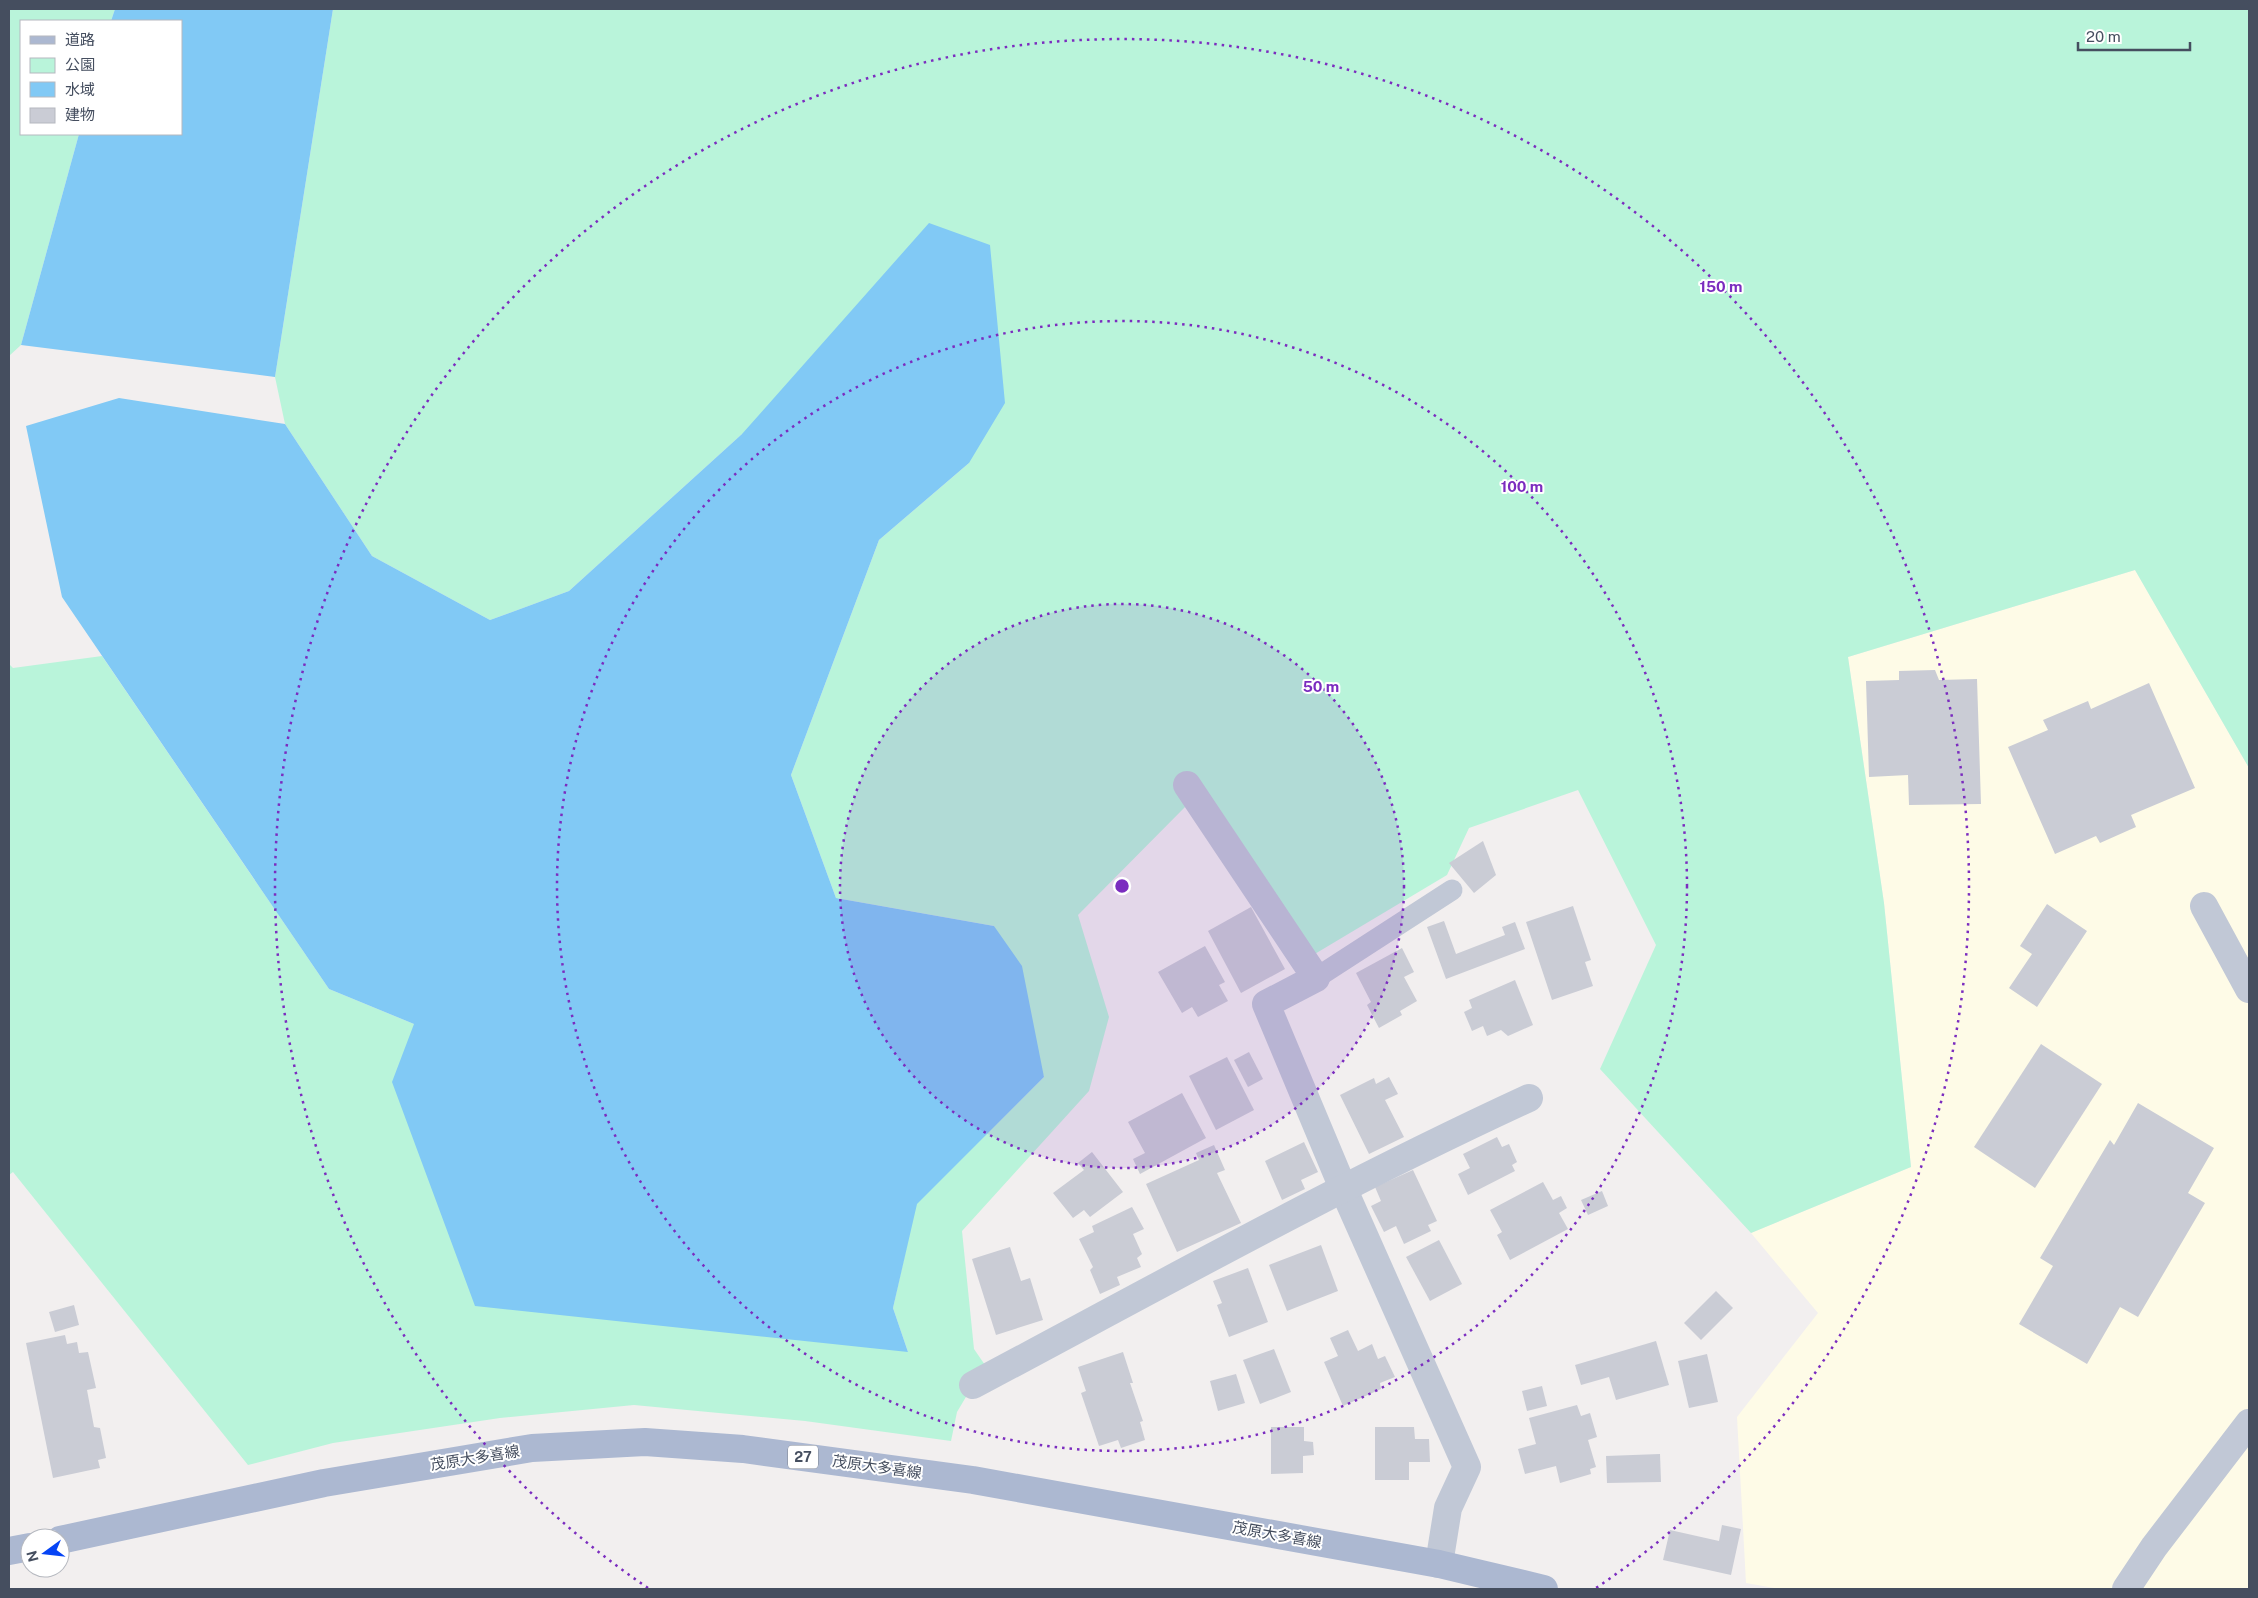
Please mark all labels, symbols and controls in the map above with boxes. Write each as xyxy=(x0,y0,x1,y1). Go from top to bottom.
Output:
legend xyxy=(20,20,182,135)
scale bar xyxy=(2078,20,2190,52)
text: 20 m xyxy=(2086,28,2121,45)
text: 道路 xyxy=(65,31,95,48)
text: 公園 xyxy=(65,56,95,73)
text: 水域 xyxy=(65,81,95,98)
text: 建物 xyxy=(65,106,95,123)
text: 150 m xyxy=(1699,278,1743,295)
text: 100 m xyxy=(1501,478,1543,495)
text: 50 m xyxy=(1303,678,1339,695)
centre of rings xyxy=(1113,877,1131,895)
street label: 茂原大多喜線 xyxy=(429,1442,521,1473)
road number: 27 xyxy=(788,1445,818,1468)
street label: 茂原大多喜線 xyxy=(831,1452,923,1481)
street label: 茂原大多喜線 xyxy=(1231,1518,1323,1551)
north arrow xyxy=(20,1528,70,1578)
text: N xyxy=(23,1549,42,1564)

